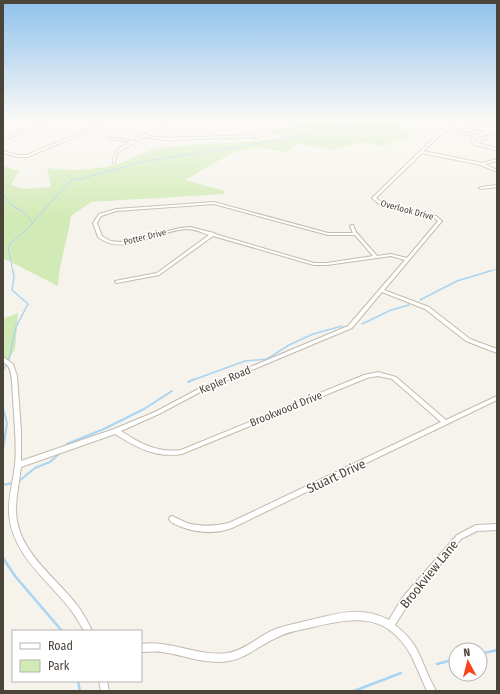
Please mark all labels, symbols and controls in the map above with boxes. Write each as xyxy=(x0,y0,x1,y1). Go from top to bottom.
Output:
street label: Overlook Drive xyxy=(379,198,435,222)
street label: Potter Drive xyxy=(123,227,168,247)
street label: Kepler Road xyxy=(197,363,253,397)
street label: Brookwood Drive xyxy=(248,389,324,429)
street label: Stuart Drive xyxy=(304,456,368,496)
street label: Brookview Lane xyxy=(397,537,461,611)
legend xyxy=(12,630,142,682)
text: Road xyxy=(48,639,73,653)
north arrow xyxy=(448,642,488,682)
text: N xyxy=(463,646,471,659)
text: Park xyxy=(48,659,70,673)

